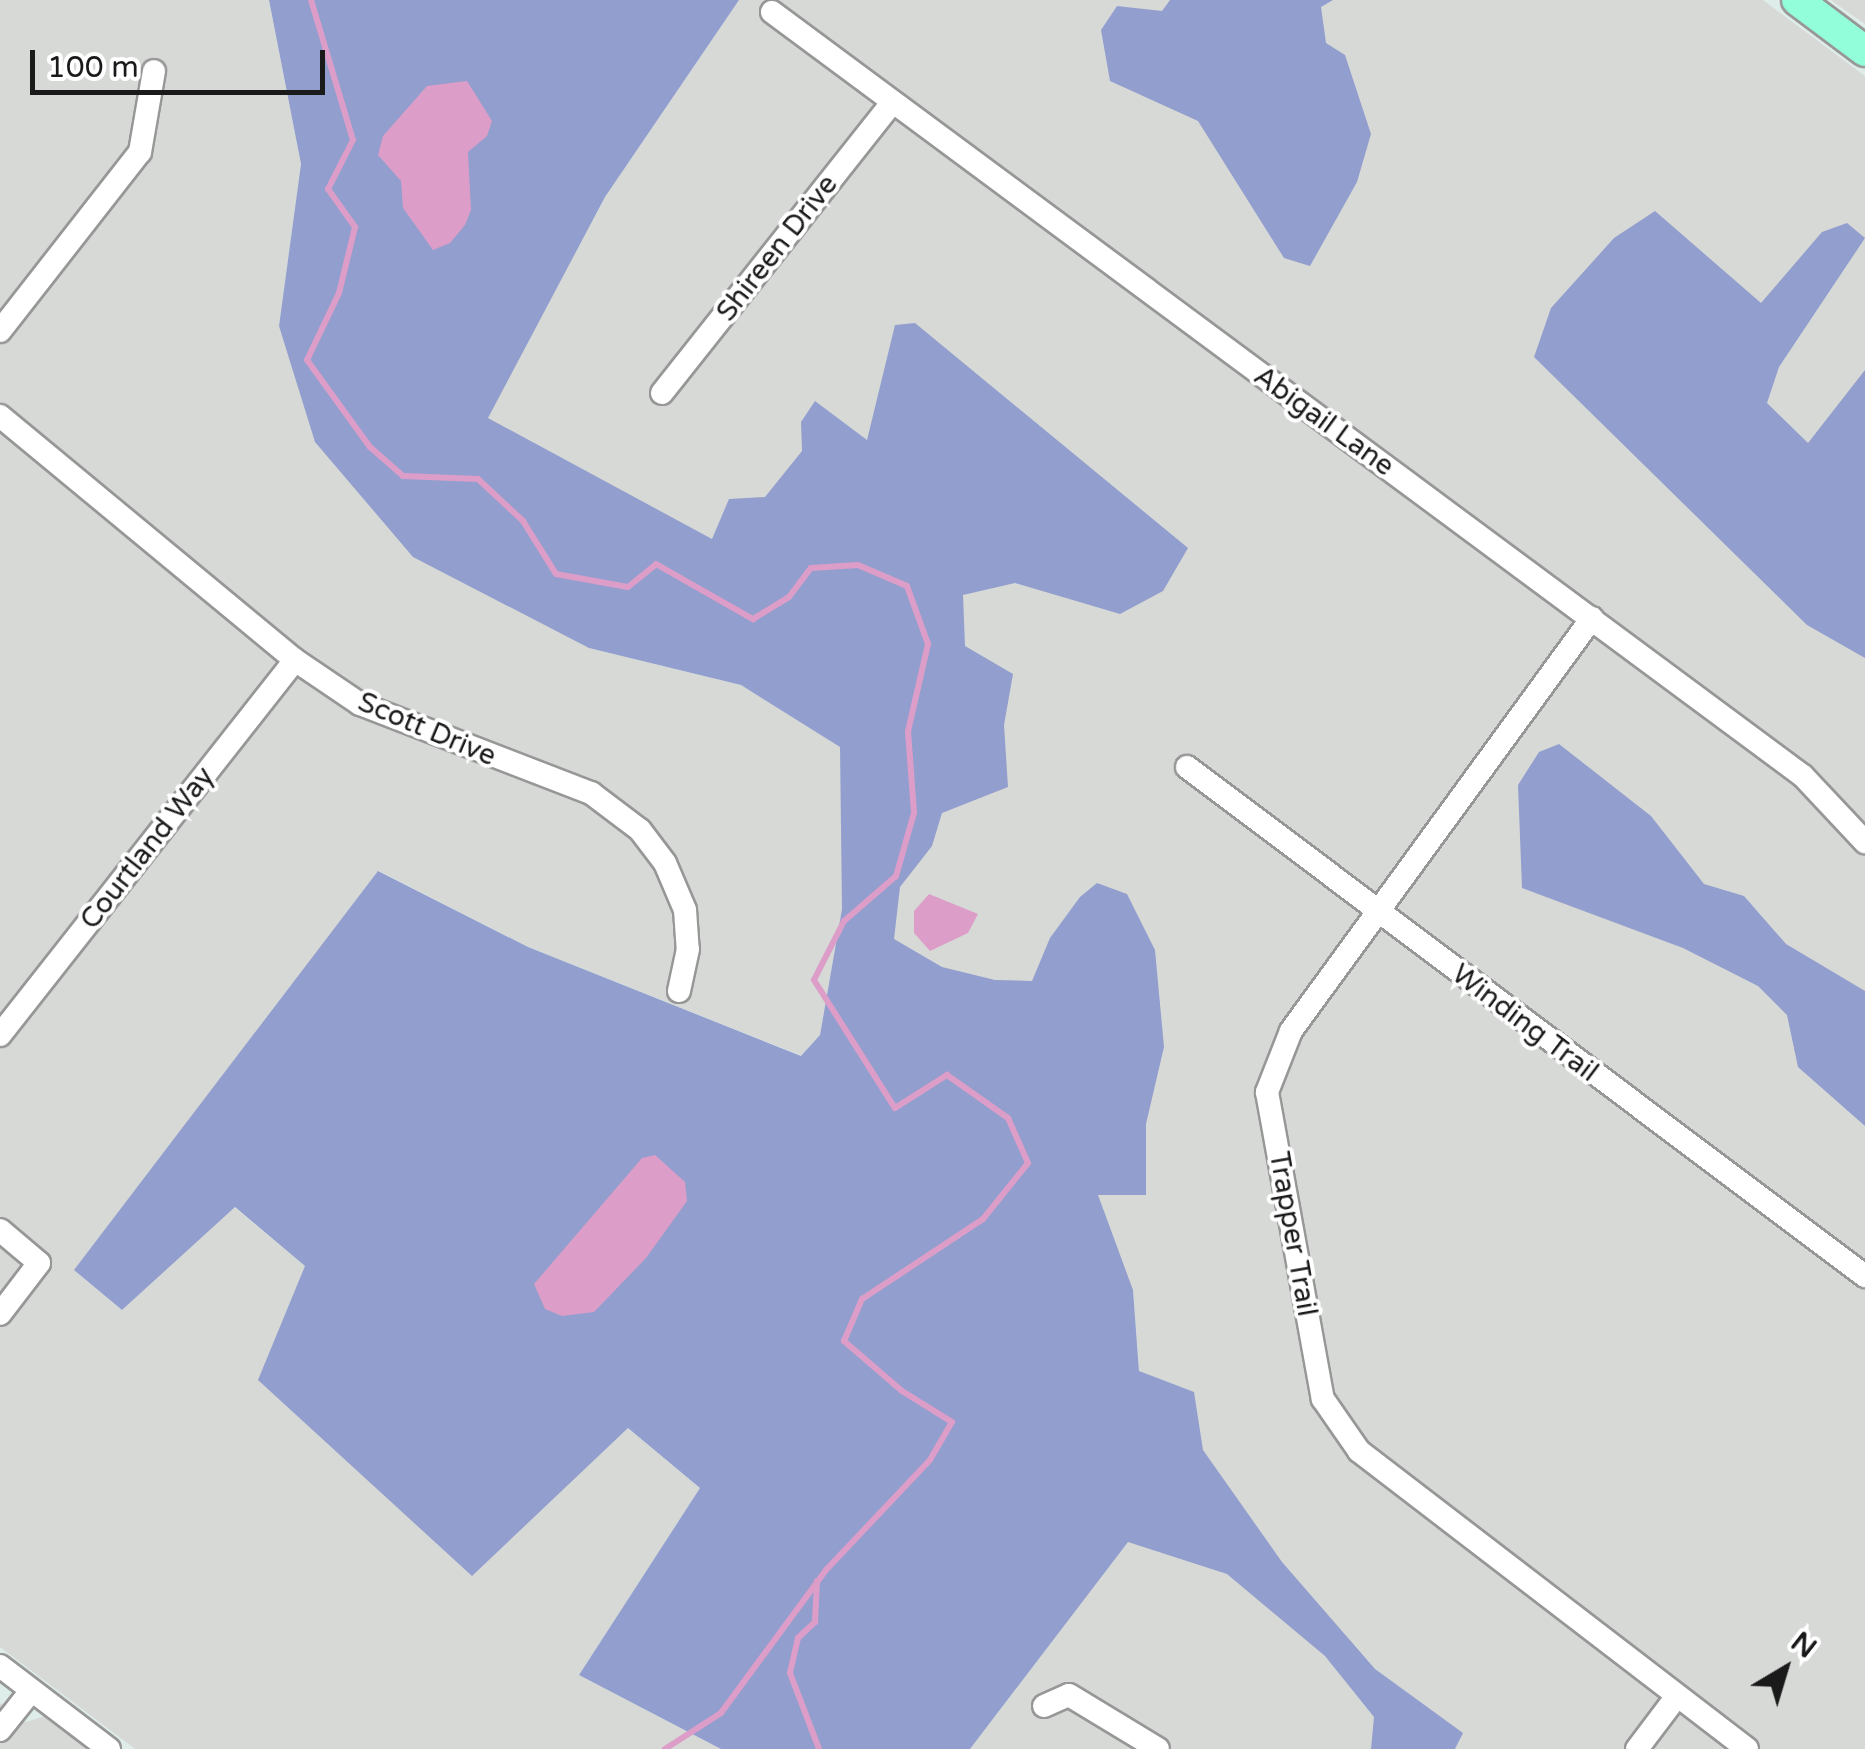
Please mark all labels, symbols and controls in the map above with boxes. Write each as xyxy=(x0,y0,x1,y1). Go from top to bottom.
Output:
scale bar xyxy=(35,30,330,92)
text: 100 m xyxy=(47,49,139,86)
street label: Shireen Drive xyxy=(709,168,845,328)
street label: Abigail Lane xyxy=(1247,359,1401,483)
street label: Scott Drive xyxy=(353,685,501,773)
street label: Courtland Way xyxy=(73,760,221,936)
street label: Winding Trail xyxy=(1445,957,1605,1089)
street label: Trapper Trail xyxy=(1262,1149,1324,1319)
north arrow xyxy=(1735,1619,1835,1719)
text: N xyxy=(1784,1625,1823,1666)

